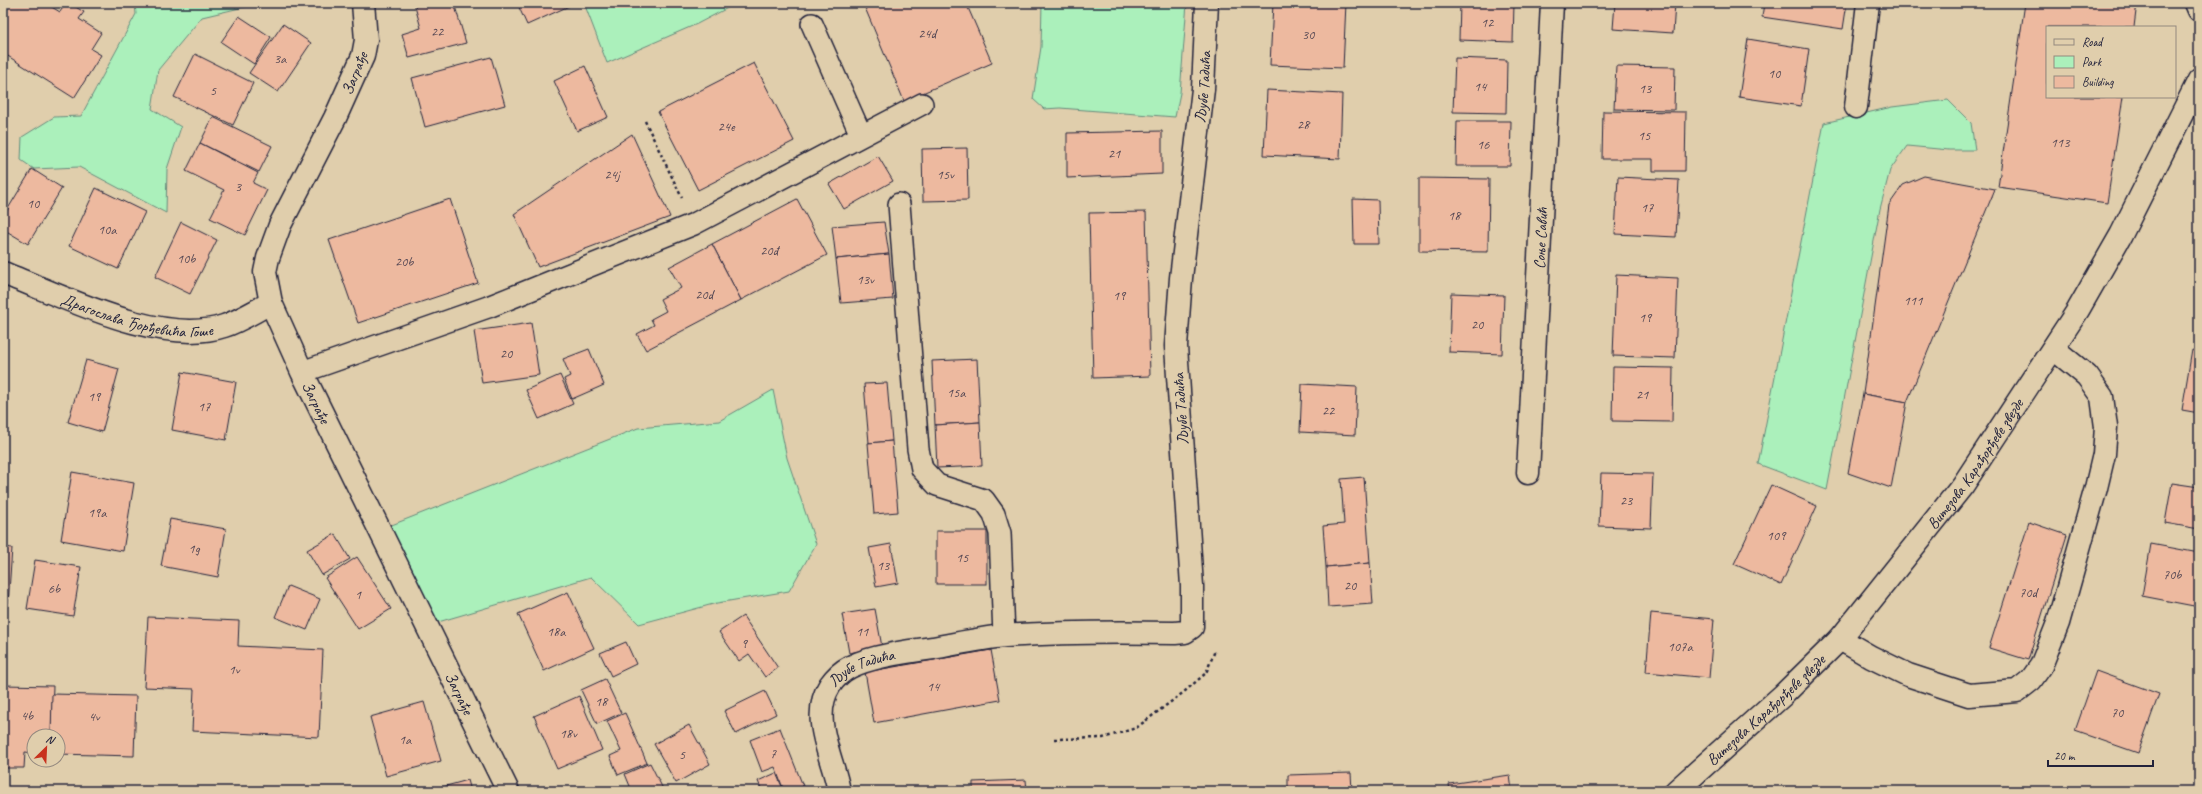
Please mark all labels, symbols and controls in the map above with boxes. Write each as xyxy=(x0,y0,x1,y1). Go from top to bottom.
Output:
house number: 12 xyxy=(1481,14,1495,31)
house number: 22 xyxy=(431,23,445,40)
house number: 24d xyxy=(918,25,939,42)
house number: 30 xyxy=(1302,26,1316,43)
legend xyxy=(2046,26,2176,98)
text: Road xyxy=(2082,34,2104,50)
street label: Заграђе xyxy=(337,47,373,98)
house number: 3a xyxy=(274,50,287,67)
street label: Љубе Тадића xyxy=(1190,50,1216,124)
text: Park xyxy=(2082,54,2103,70)
house number: 10 xyxy=(1768,65,1782,82)
text: Building xyxy=(2082,74,2114,90)
house number: 14 xyxy=(1474,78,1488,95)
house number: 13 xyxy=(1639,80,1653,97)
house number: 5 xyxy=(210,82,217,99)
house number: 28 xyxy=(1297,116,1311,133)
house number: 24e xyxy=(717,118,736,135)
house number: 15 xyxy=(1638,127,1651,144)
house number: 113 xyxy=(2051,134,2071,151)
house number: 16 xyxy=(1477,136,1490,153)
house number: 21 xyxy=(1108,145,1121,162)
house number: 24j xyxy=(604,166,622,183)
house number: 15v xyxy=(936,166,955,183)
house number: 3 xyxy=(235,178,243,195)
house number: 10 xyxy=(27,195,41,212)
house number: 17 xyxy=(1641,199,1654,216)
street label: Соње Савић xyxy=(1529,206,1553,269)
house number: 18 xyxy=(1448,207,1462,224)
house number: 10a xyxy=(98,221,117,238)
house number: 20đ xyxy=(760,242,781,259)
house number: 10b xyxy=(177,250,196,267)
house number: 20b xyxy=(395,253,414,270)
house number: 13v xyxy=(856,271,875,288)
house number: 20d xyxy=(695,286,716,303)
house number: 19 xyxy=(1113,287,1127,304)
street label: Драгослава Ђорђевића Гоше xyxy=(58,289,216,342)
house number: 111 xyxy=(1904,292,1923,309)
house number: 19 xyxy=(1639,309,1653,326)
house number: 20 xyxy=(1471,316,1485,333)
house number: 20 xyxy=(500,345,514,362)
street label: Љубе Тадића xyxy=(1168,371,1193,446)
street label: Заграђе xyxy=(297,378,336,429)
house number: 15a xyxy=(947,384,966,401)
house number: 21 xyxy=(1636,386,1649,403)
house number: 19 xyxy=(88,388,102,405)
street label: Витезова Карађорђеве звезде xyxy=(1923,394,2029,533)
house number: 17 xyxy=(198,398,211,415)
house number: 22 xyxy=(1322,402,1336,419)
house number: 23 xyxy=(1620,492,1634,509)
house number: 19a xyxy=(88,504,107,521)
house number: 109 xyxy=(1767,527,1787,544)
house number: 1g xyxy=(188,540,201,557)
house number: 15 xyxy=(956,549,969,566)
house number: 13 xyxy=(877,557,891,574)
house number: 70b xyxy=(2163,566,2182,583)
house number: 20 xyxy=(1344,577,1358,594)
house number: 6b xyxy=(48,580,61,597)
house number: 70d xyxy=(2019,584,2040,601)
house number: 1 xyxy=(355,586,362,603)
house number: 18a xyxy=(547,623,566,640)
house number: 11 xyxy=(856,623,869,640)
house number: 9 xyxy=(741,635,749,652)
house number: 107a xyxy=(1667,638,1693,655)
street label: Љубе Тадића xyxy=(824,645,897,691)
street label: Витезова Карађорђеве звезде xyxy=(1702,649,1831,770)
house number: 1v xyxy=(229,661,241,678)
street label: Заграђе xyxy=(440,669,478,719)
house number: 14 xyxy=(927,678,941,695)
house number: 18 xyxy=(595,693,609,710)
house number: 70 xyxy=(2111,704,2125,721)
house number: 4b xyxy=(21,707,34,724)
house number: 4v xyxy=(89,708,101,725)
house number: 18v xyxy=(559,725,578,742)
north arrow xyxy=(26,728,66,768)
text: N xyxy=(44,731,58,748)
house number: 1a xyxy=(399,731,412,748)
scale bar xyxy=(2048,742,2153,768)
house number: 7 xyxy=(770,745,777,762)
house number: 5 xyxy=(679,746,686,763)
text: 20 m xyxy=(2054,748,2076,764)

